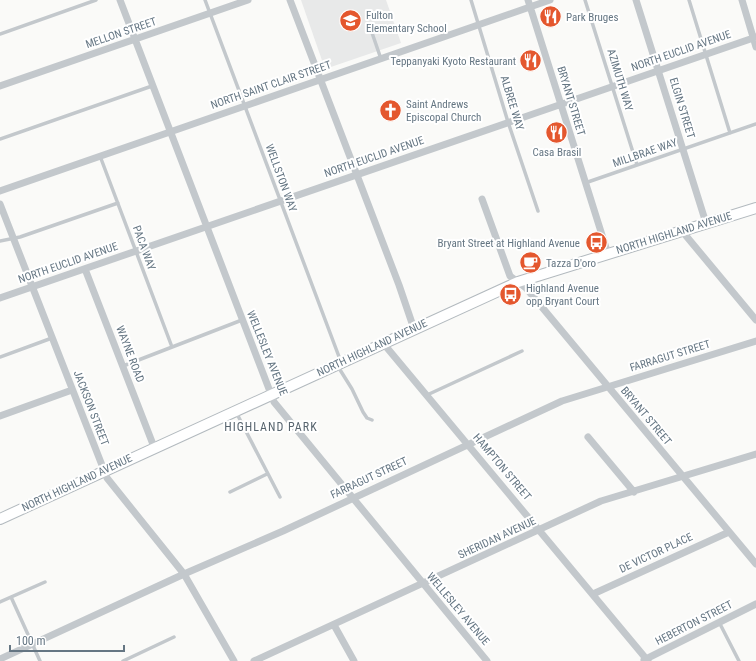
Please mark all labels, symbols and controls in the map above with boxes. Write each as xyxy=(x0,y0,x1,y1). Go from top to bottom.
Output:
restaurant icon: Park Bruges xyxy=(538,4,564,30)
school or university icon: Fulton Elementary School xyxy=(338,8,364,34)
place label: Fulton Elementary School xyxy=(366,9,447,35)
place label: Park Bruges xyxy=(566,11,618,24)
street label: MELLON STREET xyxy=(84,15,158,51)
street label: NORTH EUCLID AVENUE xyxy=(629,28,733,74)
street label: AZIMUTH WAY xyxy=(604,47,636,113)
restaurant icon: Teppanyaki Kyoto Restaurant xyxy=(518,48,544,74)
place label: Teppanyaki Kyoto Restaurant xyxy=(391,55,516,68)
street label: NORTH SAINT CLAIR STREET xyxy=(209,58,333,112)
street label: BRYANT STREET xyxy=(554,65,588,138)
street label: ALBREE WAY xyxy=(498,74,527,132)
street label: ELGIN STREET xyxy=(667,76,698,140)
church icon: Saint Andrews Episcopal Church xyxy=(377,97,403,123)
place label: Saint Andrews Episcopal Church xyxy=(406,98,481,124)
restaurant icon: Casa Brasil xyxy=(544,119,570,145)
street label: NORTH EUCLID AVENUE xyxy=(322,134,426,180)
street label: MILLBRAE WAY xyxy=(611,136,679,170)
street label: WELLSTON WAY xyxy=(263,142,299,214)
place label: Casa Brasil xyxy=(533,146,581,159)
street label: NORTH HIGHLAND AVENUE xyxy=(615,209,734,257)
street label: PACA WAY xyxy=(130,224,158,272)
bus stop icon: Bryant Street at Highland Avenue xyxy=(583,230,609,256)
place label: Bryant Street at Highland Avenue xyxy=(437,237,580,250)
street label: NORTH EUCLID AVENUE xyxy=(16,240,120,286)
cafe icon: Tazza D'oro xyxy=(518,250,544,276)
place label: Tazza D'oro xyxy=(546,257,596,270)
bus stop icon: Highland Avenue opp Bryant Court xyxy=(497,281,523,307)
place label: Highland Avenue opp Bryant Court xyxy=(526,282,599,308)
street label: WELLESLEY AVENUE xyxy=(244,309,290,398)
street label: NORTH HIGHLAND AVENUE xyxy=(315,317,430,379)
street label: WAYNE ROAD xyxy=(113,324,147,384)
street label: FARRAGUT STREET xyxy=(628,338,712,374)
street label: JACKSON STREET xyxy=(71,369,111,448)
street label: BRYANT STREET xyxy=(618,384,674,448)
district label: HIGHLAND PARK xyxy=(224,420,318,434)
street label: HAMPTON STREET xyxy=(470,431,534,503)
street label: NORTH HIGHLAND AVENUE xyxy=(20,452,135,514)
street label: FARRAGUT STREET xyxy=(328,454,410,502)
street label: SHERIDAN AVENUE xyxy=(456,514,538,562)
street label: DE VICTOR PLACE xyxy=(617,530,695,576)
street label: WELLESLEY AVENUE xyxy=(424,570,492,648)
street label: HEBERTON STREET xyxy=(653,598,735,648)
scale bar xyxy=(10,627,124,653)
text: 100 m xyxy=(16,634,46,648)

